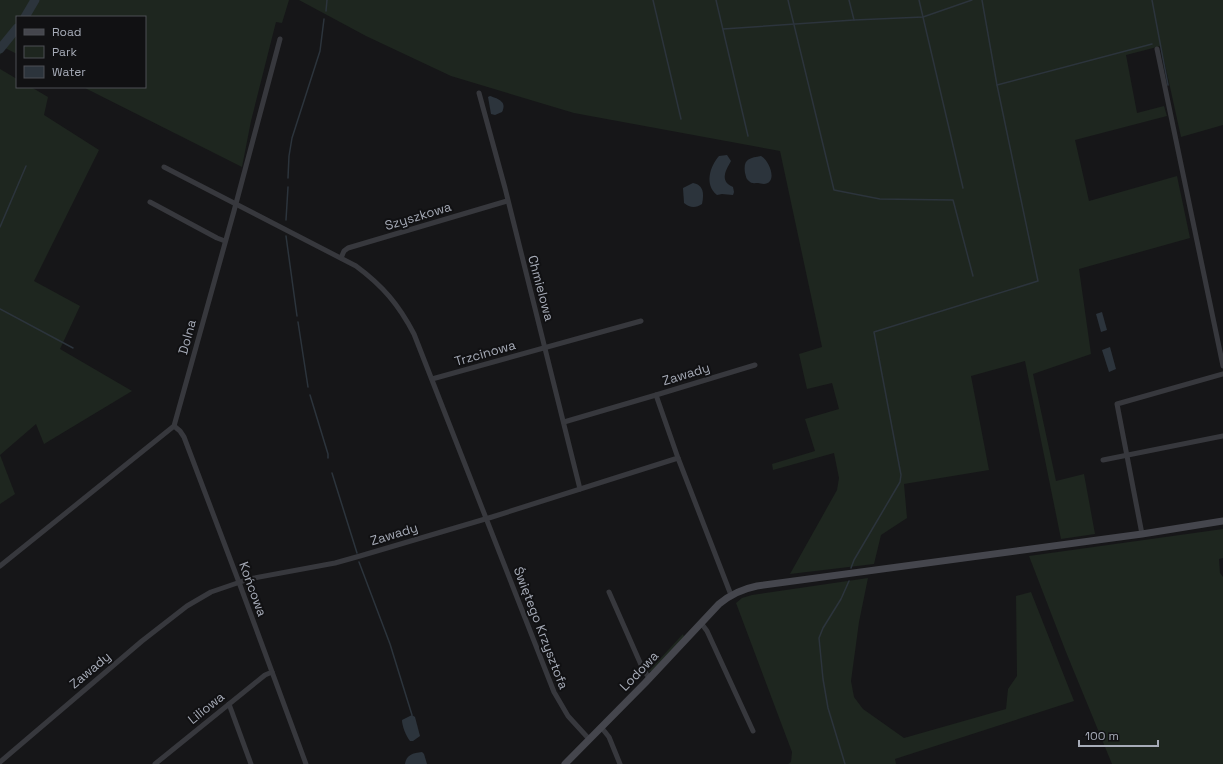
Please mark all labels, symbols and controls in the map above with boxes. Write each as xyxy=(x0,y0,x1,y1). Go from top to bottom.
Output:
legend xyxy=(16,16,146,88)
text: Road xyxy=(52,24,81,40)
text: Park xyxy=(52,44,77,60)
text: Water xyxy=(52,64,86,80)
street label: Szyszkowa xyxy=(383,198,454,234)
street label: Chmielowa xyxy=(524,253,558,323)
street label: Dolna xyxy=(174,317,200,356)
street label: Trzcinowa xyxy=(453,336,518,370)
street label: Zawady xyxy=(660,359,712,389)
street label: Zawady xyxy=(368,519,420,549)
street label: Końcowa xyxy=(235,559,271,619)
street label: Świętego Krzysztofa xyxy=(510,564,572,692)
street label: Lodowa xyxy=(616,647,663,695)
street label: Zawady xyxy=(66,648,114,692)
street label: Liliowa xyxy=(184,688,228,728)
scale bar xyxy=(1079,722,1158,748)
text: 100 m xyxy=(1085,728,1119,744)

